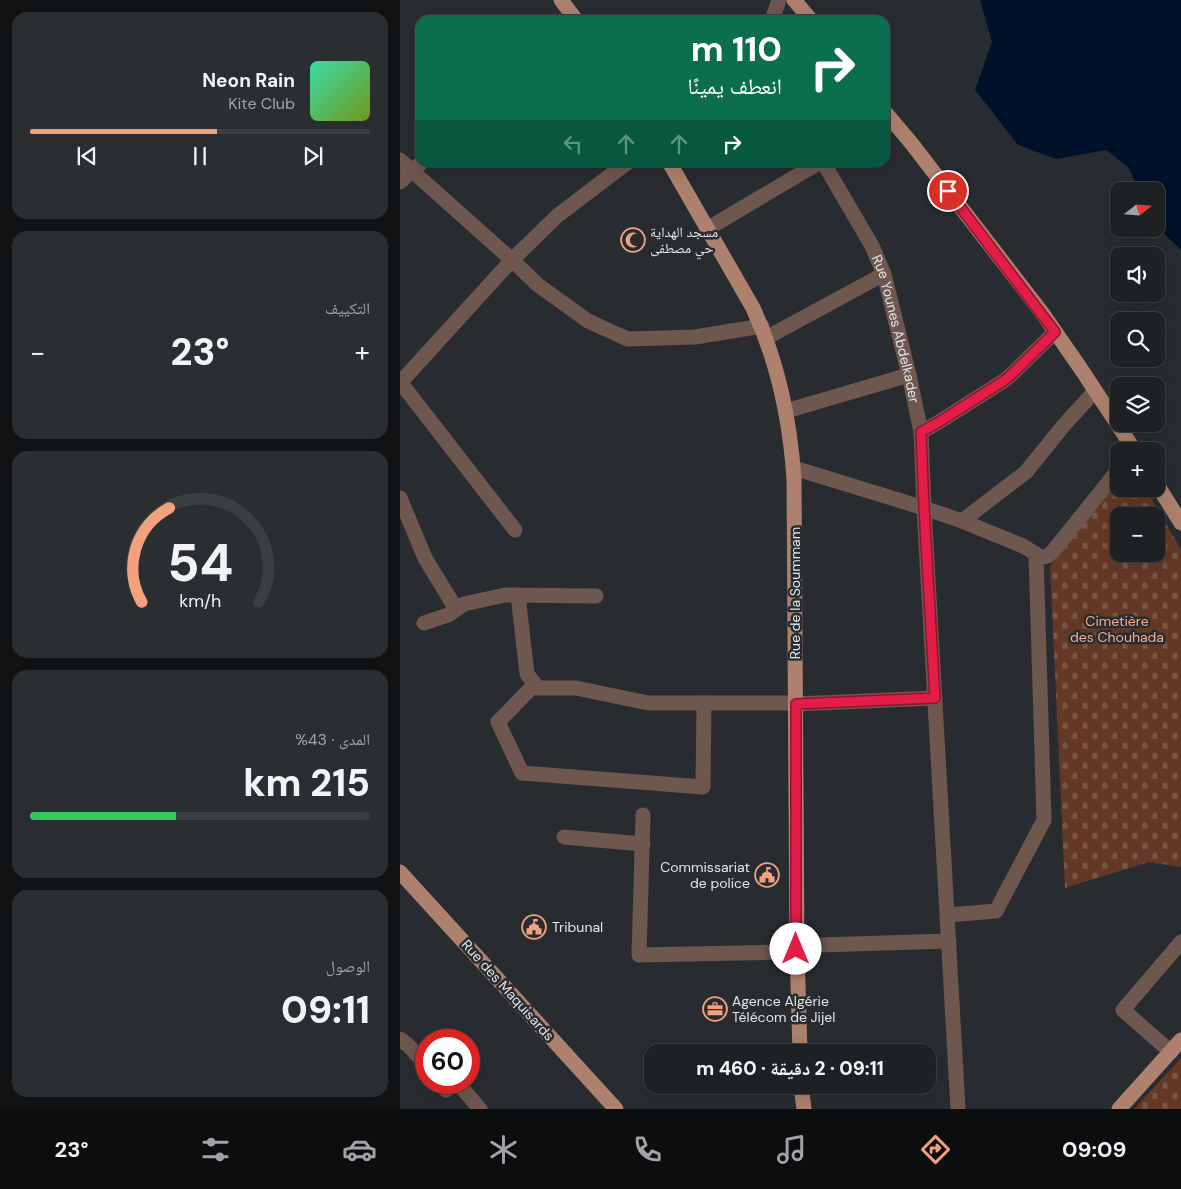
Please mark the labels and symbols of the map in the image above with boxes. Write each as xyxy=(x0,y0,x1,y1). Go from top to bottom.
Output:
pin xyxy=(927,170,969,212)
north arrow xyxy=(1110,182,1165,238)
place label: مسجد الهداية حي مصطفى xyxy=(650,223,718,260)
mosque icon: مسجد الهداية حي مصطفى xyxy=(620,227,646,253)
street label: Rue Younes Abdelkader xyxy=(868,252,924,405)
street label: Rue de la Soummam xyxy=(786,527,804,659)
park label: Cimetière des Chouhada xyxy=(1070,612,1164,646)
place label: Commissariat de police xyxy=(660,858,750,892)
public building icon: Commissariat de police xyxy=(754,862,780,888)
public building icon: Tribunal xyxy=(521,914,547,940)
place label: Tribunal xyxy=(552,918,603,936)
position arrow xyxy=(769,922,821,974)
street label: Rue des Maquisards xyxy=(458,936,558,1044)
place label: Agence Algérie Télécom de Jijel xyxy=(732,992,835,1026)
office icon: Agence Algérie Télécom de Jijel xyxy=(702,996,728,1022)
speed limit sign: 60 xyxy=(415,1029,480,1094)

